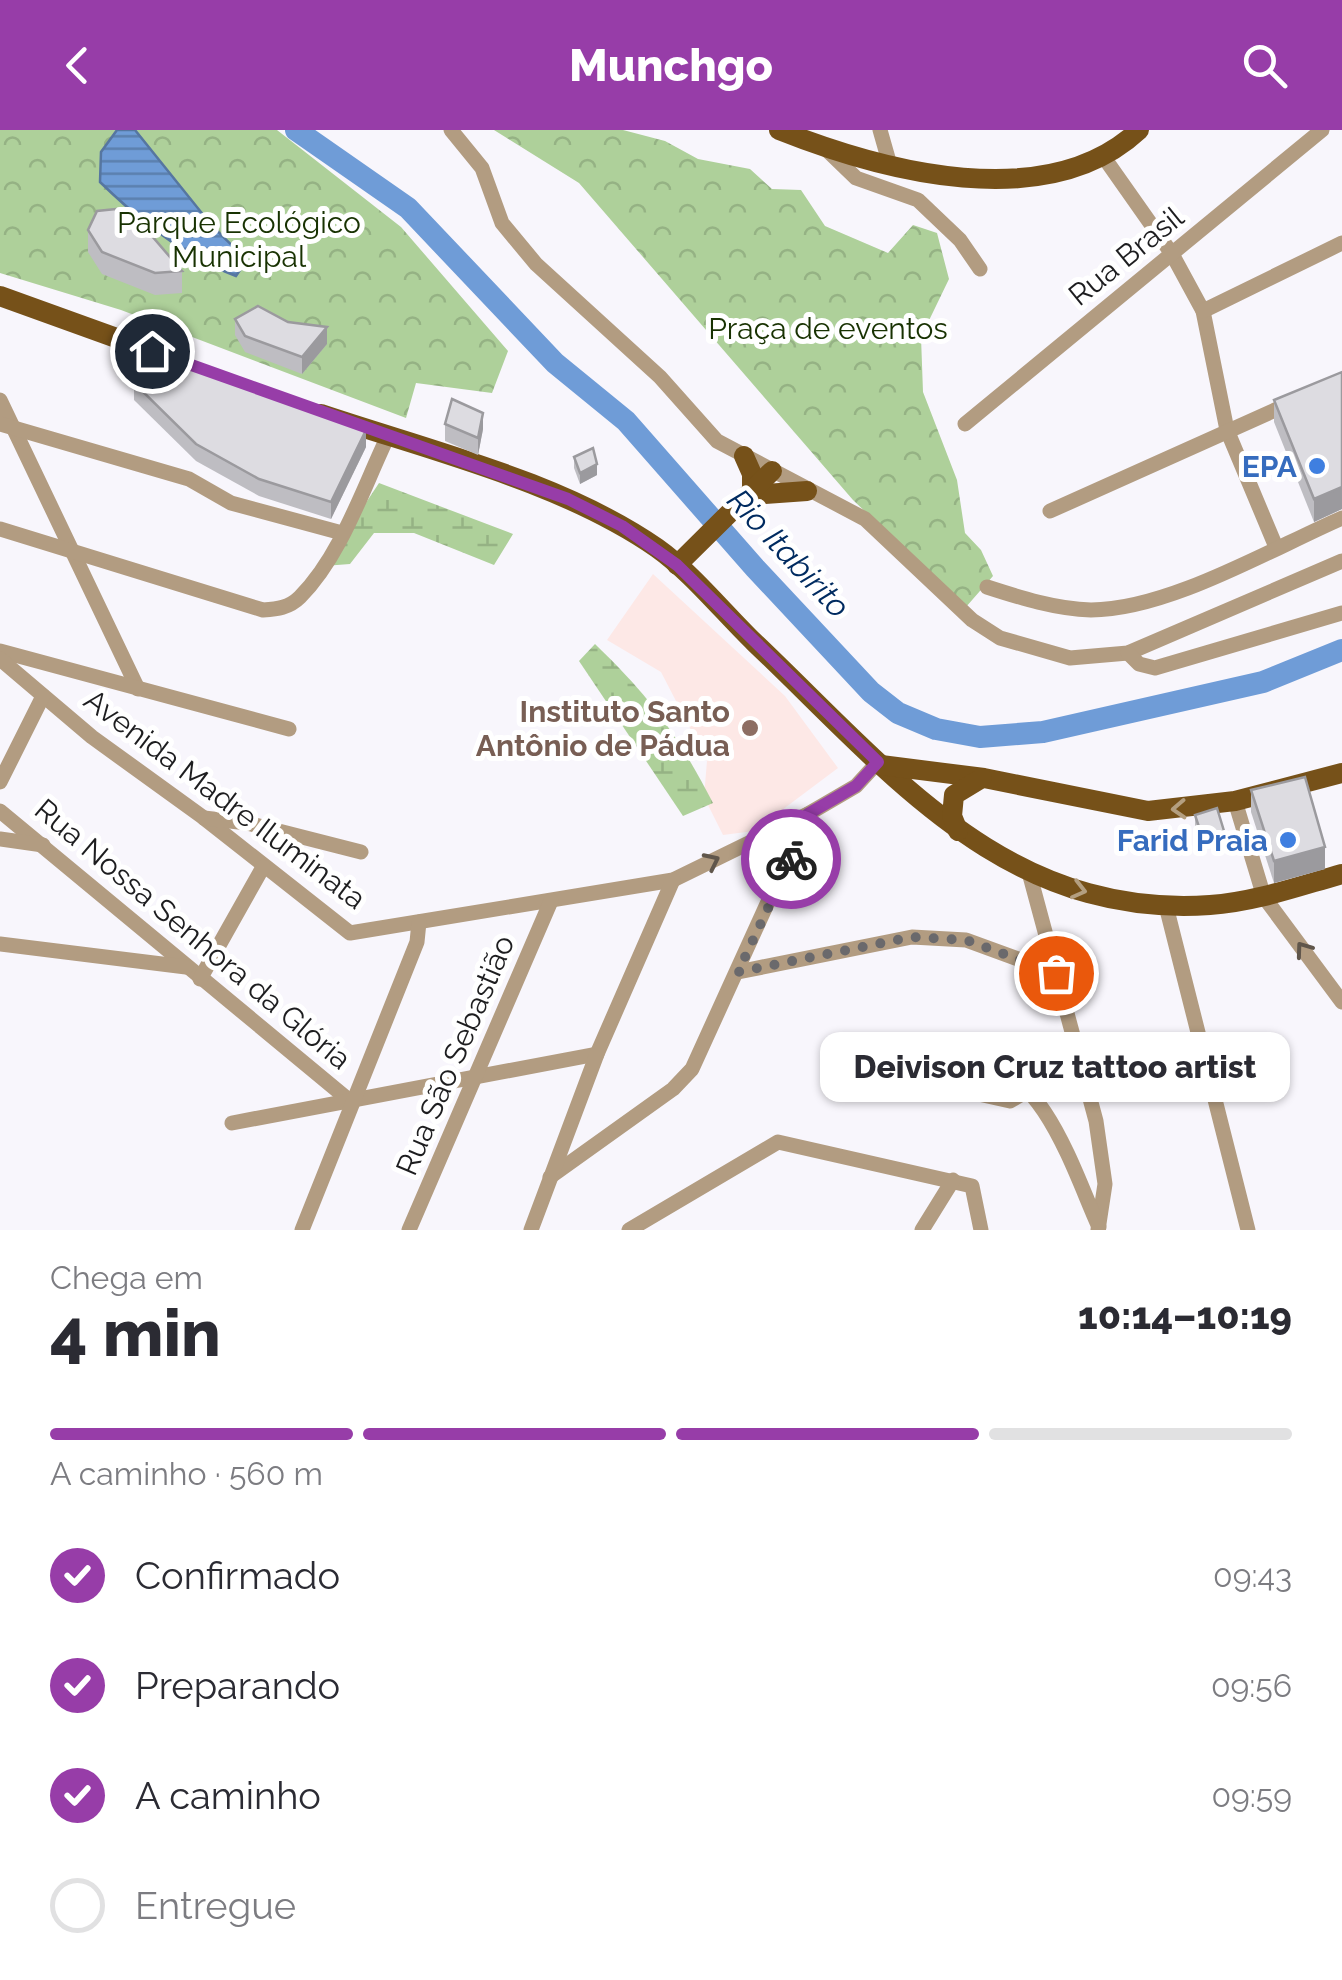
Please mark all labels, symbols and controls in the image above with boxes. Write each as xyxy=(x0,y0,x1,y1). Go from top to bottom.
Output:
icon: back xyxy=(50,38,105,93)
icon: search xyxy=(1237,38,1292,93)
text: Munchgo xyxy=(569,39,773,92)
street label: Rua Brasil xyxy=(1062,199,1191,313)
park label: Parque Ecológico Municipal xyxy=(117,205,361,274)
pin xyxy=(110,309,195,394)
park label: Praça de eventos xyxy=(708,311,948,346)
icon: home xyxy=(125,324,180,379)
place label: EPA xyxy=(1242,449,1298,484)
marker: EPA xyxy=(1306,455,1328,477)
water label: Rio Itabirito xyxy=(720,481,858,625)
street label: Avenida Madre Iluminata xyxy=(77,682,373,916)
place label: Instituto Santo Antônio de Pádua xyxy=(476,694,730,763)
marker: Instituto Santo Antônio de Pádua xyxy=(739,717,761,739)
street label: Rua Nossa Senhora da Glória xyxy=(28,792,358,1076)
one-way arrow xyxy=(1170,798,1186,819)
courier xyxy=(741,809,841,909)
place label: Farid Praia xyxy=(1117,823,1268,858)
marker: Farid Praia xyxy=(1277,829,1299,851)
icon: bike xyxy=(764,832,819,887)
one-way arrow xyxy=(702,853,720,873)
one-way arrow xyxy=(1070,878,1087,899)
street label: Rua São Sebastião xyxy=(389,930,521,1180)
pin xyxy=(1014,931,1099,1016)
one-way arrow xyxy=(1298,942,1315,960)
icon: bag xyxy=(1029,946,1084,1001)
callout: Deivison Cruz tattoo artist xyxy=(821,1033,1291,1103)
text: Deivison Cruz tattoo artist xyxy=(854,1048,1256,1085)
text: Chega em xyxy=(50,1259,203,1296)
text: 10:14–10:19 xyxy=(1078,1293,1292,1338)
text: 4 min xyxy=(50,1295,221,1371)
text: A caminho · 560 m xyxy=(50,1455,323,1492)
icon: check xyxy=(50,1548,105,1603)
text: Confirmado xyxy=(135,1553,340,1598)
text: 09:43 xyxy=(1213,1557,1292,1594)
icon: check xyxy=(50,1658,105,1713)
text: Preparando xyxy=(135,1663,340,1708)
text: 09:56 xyxy=(1211,1667,1292,1704)
icon: check xyxy=(50,1768,105,1823)
text: A caminho xyxy=(135,1773,321,1818)
text: 09:59 xyxy=(1211,1777,1292,1814)
text: Entregue xyxy=(135,1883,296,1928)

